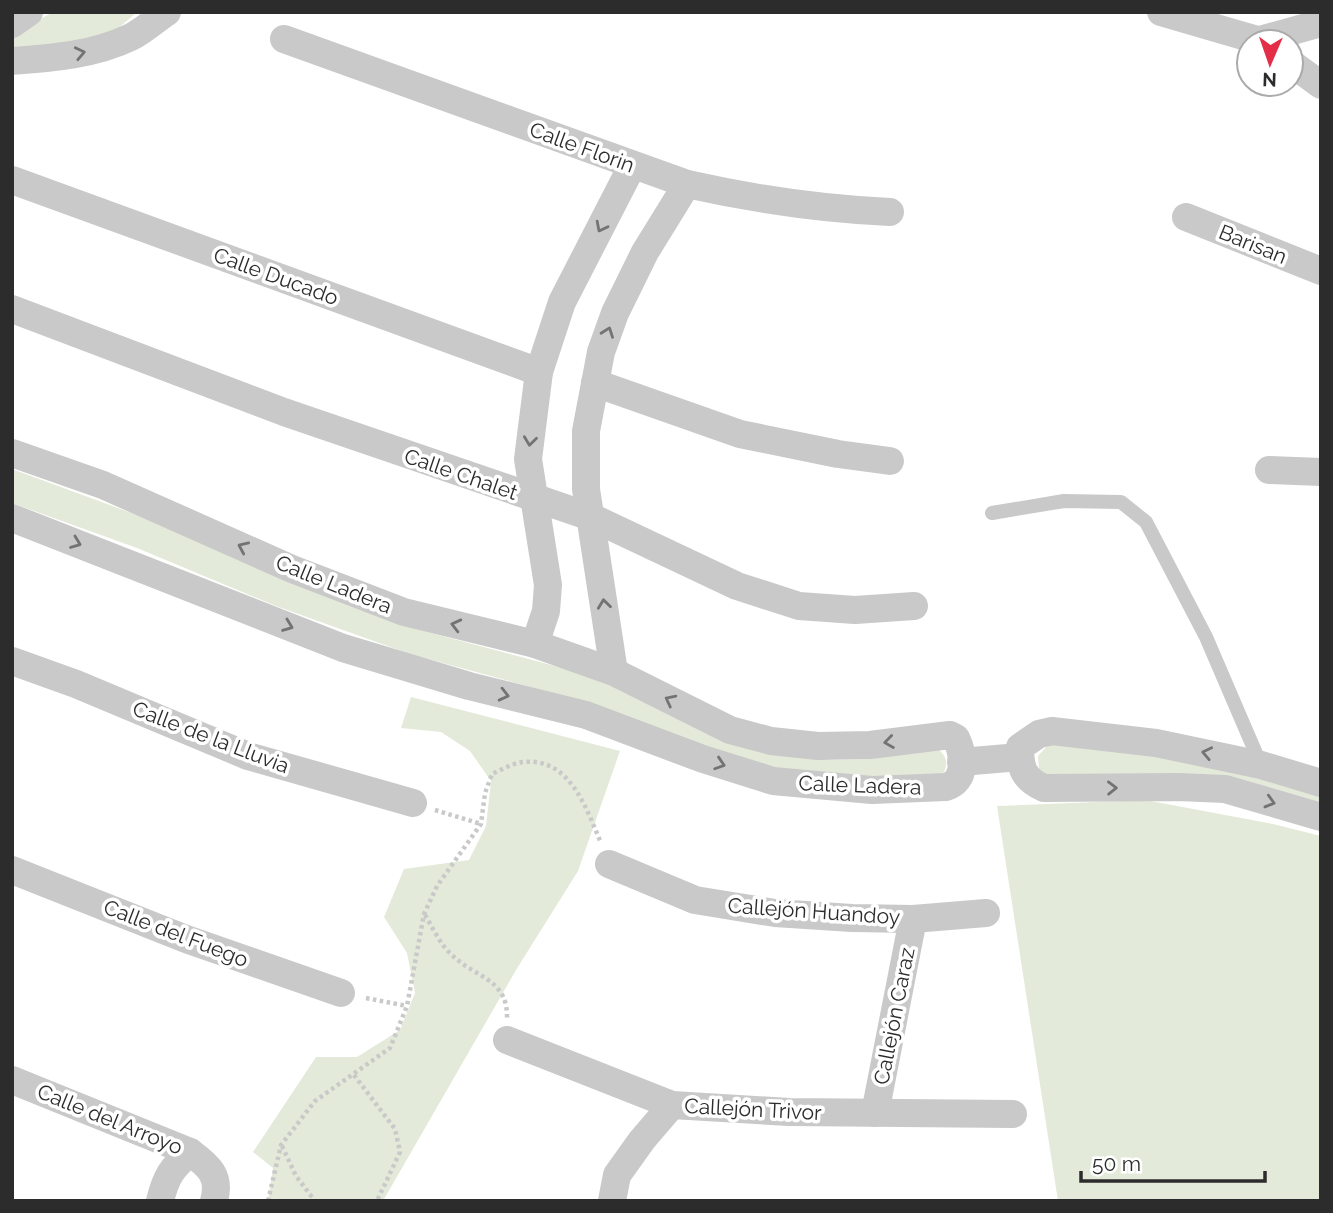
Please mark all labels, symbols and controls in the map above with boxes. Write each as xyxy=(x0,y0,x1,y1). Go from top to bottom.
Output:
north arrow xyxy=(1235,28,1305,98)
one-way arrow xyxy=(74,46,86,61)
text: N xyxy=(1262,69,1277,91)
street label: Calle Florin xyxy=(526,116,638,178)
street label: Barisan xyxy=(1215,219,1291,269)
one-way arrow xyxy=(595,220,609,232)
street label: Calle Ducado xyxy=(210,242,342,310)
one-way arrow xyxy=(600,326,614,338)
one-way arrow xyxy=(523,435,538,446)
street label: Calle Chalet xyxy=(401,443,521,505)
one-way arrow xyxy=(69,534,81,548)
one-way arrow xyxy=(238,541,250,555)
street label: Calle Ladera xyxy=(272,549,396,619)
one-way arrow xyxy=(596,598,611,610)
one-way arrow xyxy=(281,617,293,631)
one-way arrow xyxy=(451,619,463,633)
one-way arrow xyxy=(498,687,510,701)
one-way arrow xyxy=(665,694,677,708)
street label: Calle de la Lluvia xyxy=(129,696,293,778)
one-way arrow xyxy=(883,734,895,749)
one-way arrow xyxy=(1201,747,1213,762)
one-way arrow xyxy=(714,756,726,771)
street label: Calle Ladera xyxy=(798,770,922,800)
one-way arrow xyxy=(1106,780,1117,795)
one-way arrow xyxy=(1264,794,1276,809)
street label: Callejón Huandoy xyxy=(727,893,901,929)
street label: Calle del Fuego xyxy=(100,894,252,972)
street label: Callejón Caraz xyxy=(868,945,920,1087)
street label: Calle del Arroyo xyxy=(34,1079,186,1159)
street label: Callejón Trivor xyxy=(684,1093,823,1125)
scale bar xyxy=(1081,1140,1265,1184)
text: 50 m xyxy=(1092,1151,1141,1176)

